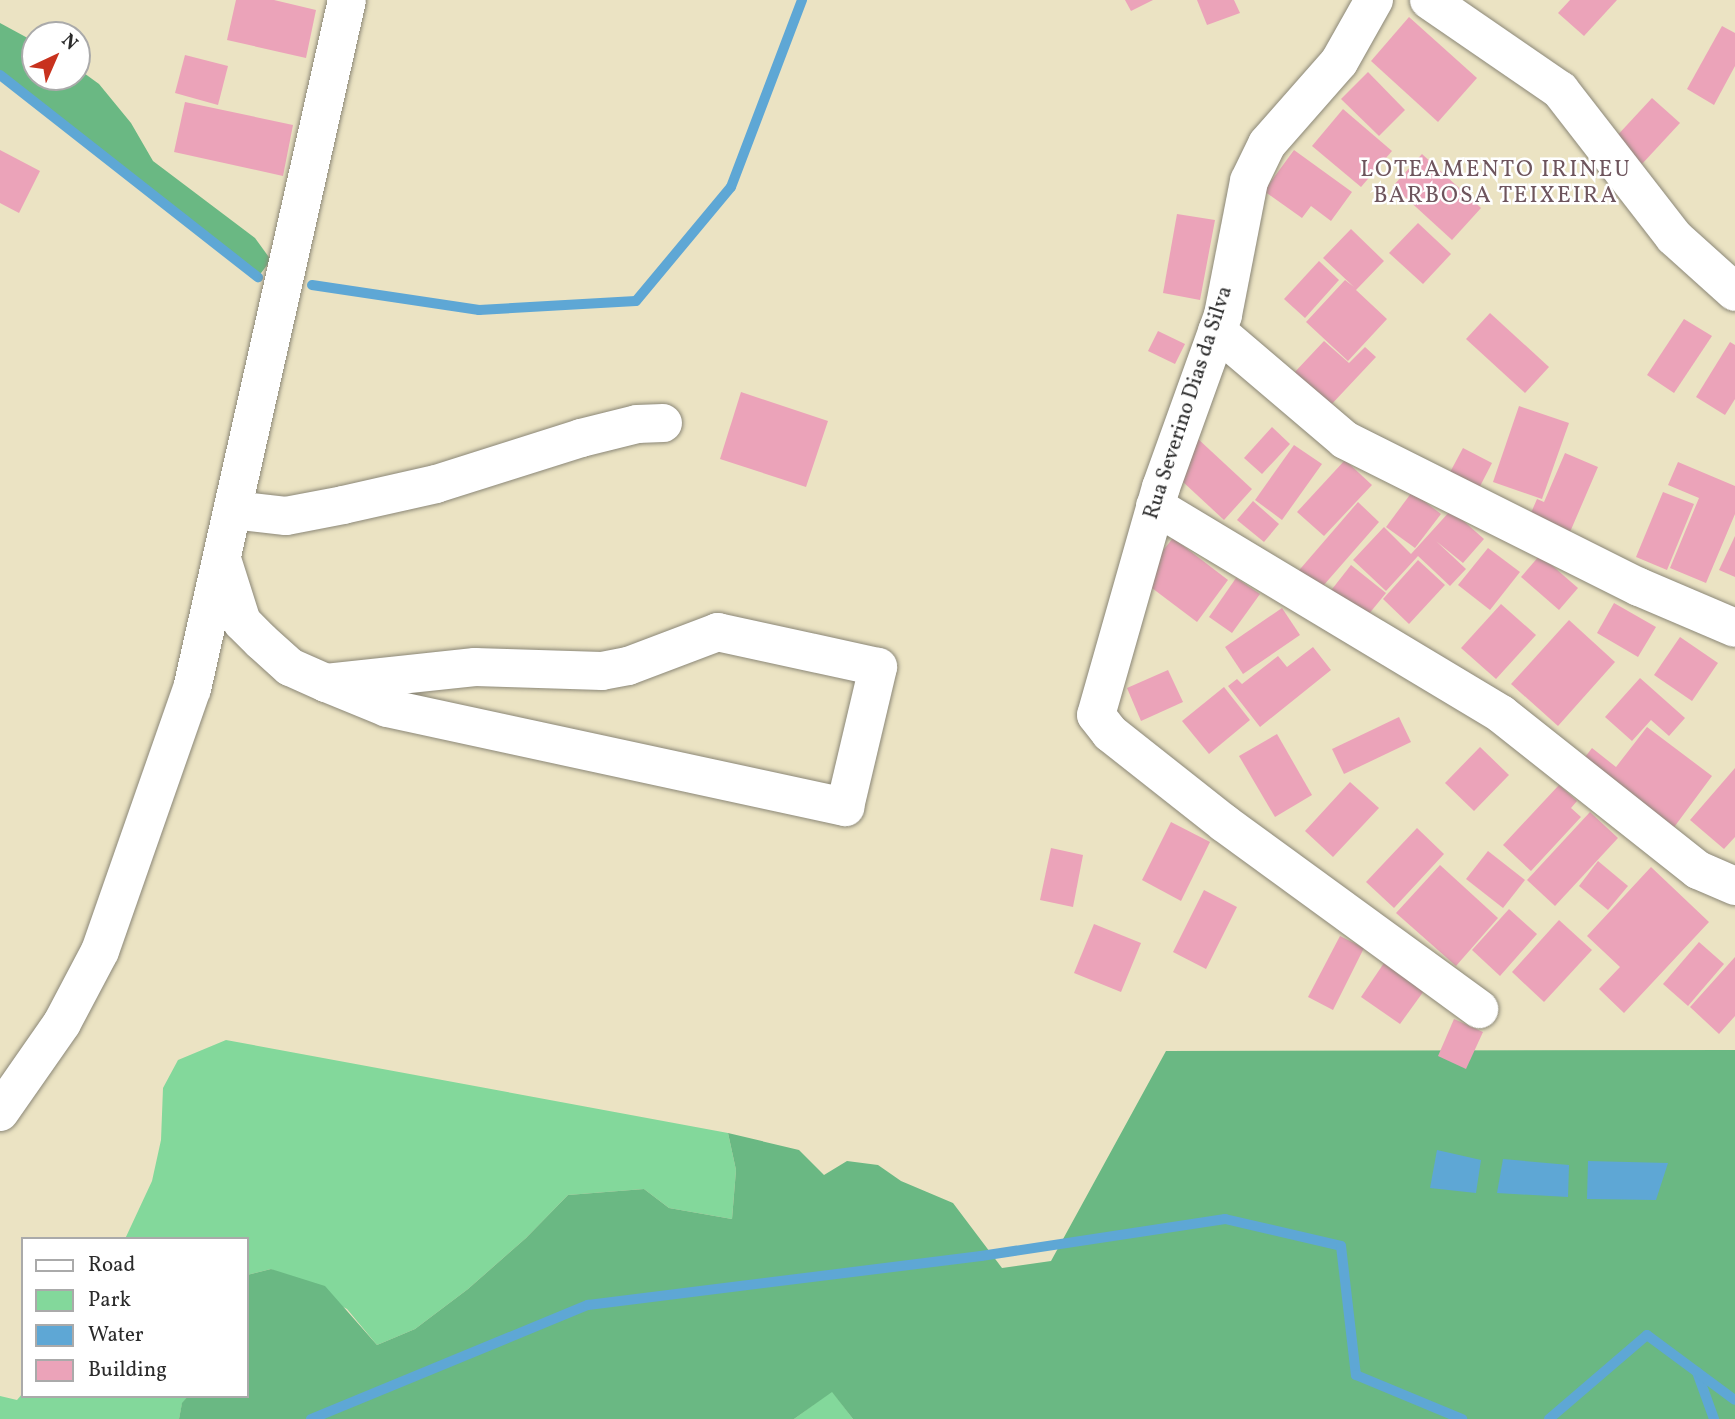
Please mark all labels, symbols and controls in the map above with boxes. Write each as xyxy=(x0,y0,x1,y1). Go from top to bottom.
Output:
north arrow xyxy=(21,21,91,91)
text: N xyxy=(55,28,83,56)
district label: LOTEAMENTO IRINEU BARBOSA TEIXEIRA xyxy=(1362,156,1630,210)
street label: Rua Severino Dias da Silva xyxy=(1139,283,1239,523)
legend xyxy=(21,1237,248,1398)
text: Road xyxy=(88,1251,135,1280)
text: Park xyxy=(88,1286,131,1315)
text: Water xyxy=(88,1321,144,1350)
text: Building xyxy=(88,1356,167,1385)

